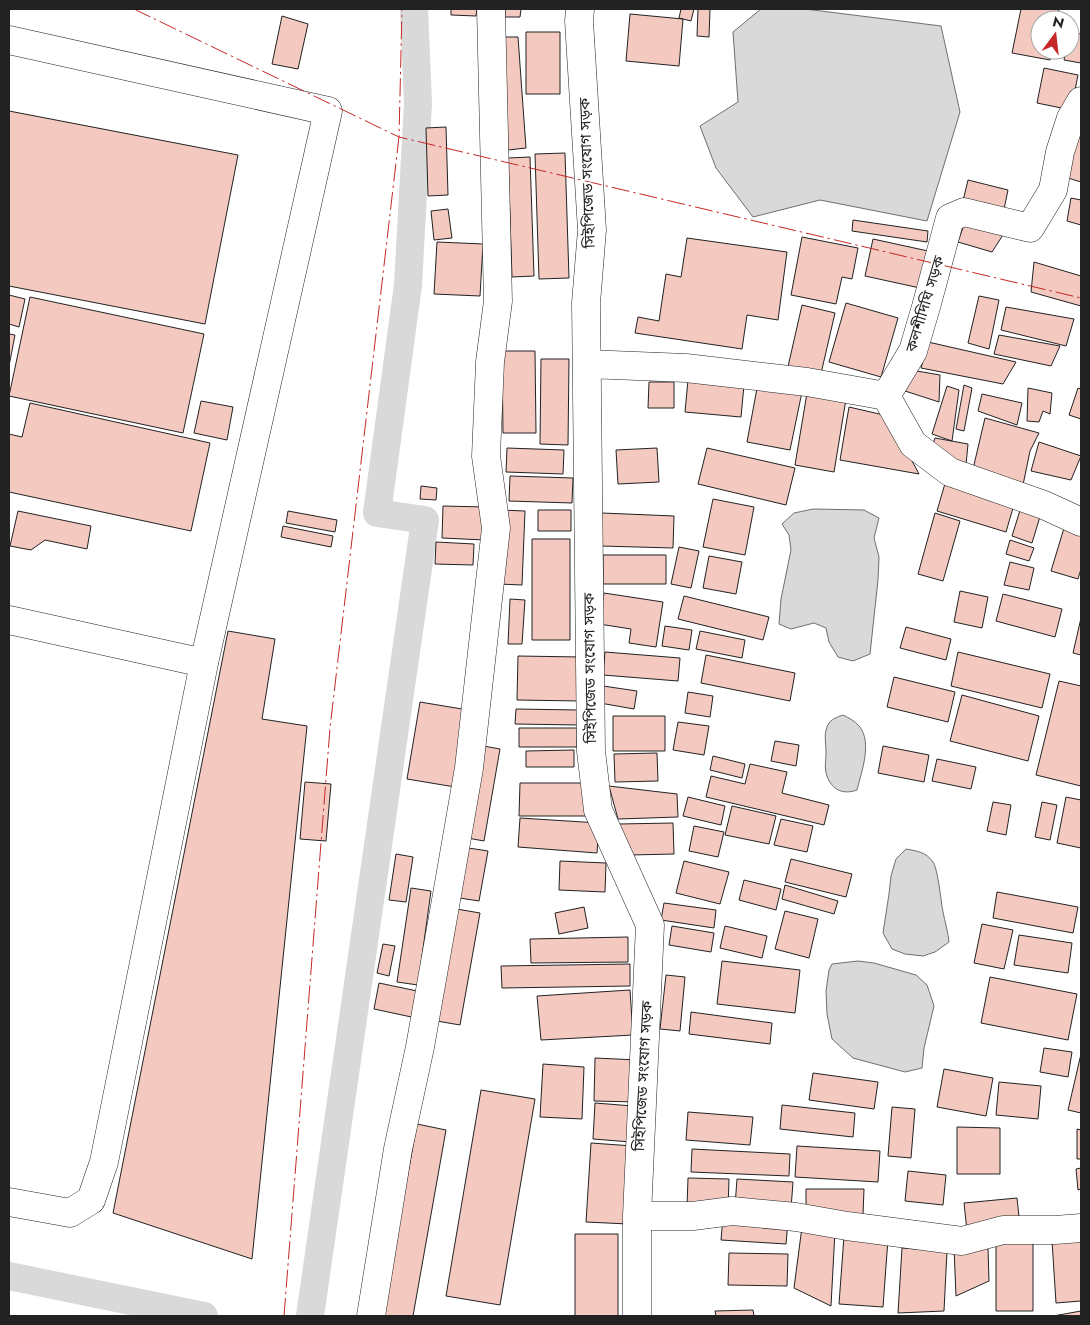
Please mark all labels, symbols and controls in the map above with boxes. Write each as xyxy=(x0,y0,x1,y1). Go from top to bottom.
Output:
north arrow xyxy=(1030,10,1080,60)
text: N xyxy=(1050,11,1066,34)
street label: সিইপিজেড সংযোগ সড়ক xyxy=(573,96,601,250)
street label: কলশীদিঘি সড়ক xyxy=(900,252,950,356)
street label: সিইপিজেড সংযোগ সড়ক xyxy=(578,592,602,745)
street label: সিইপিজেড সংযোগ সড়ক xyxy=(628,999,658,1153)

